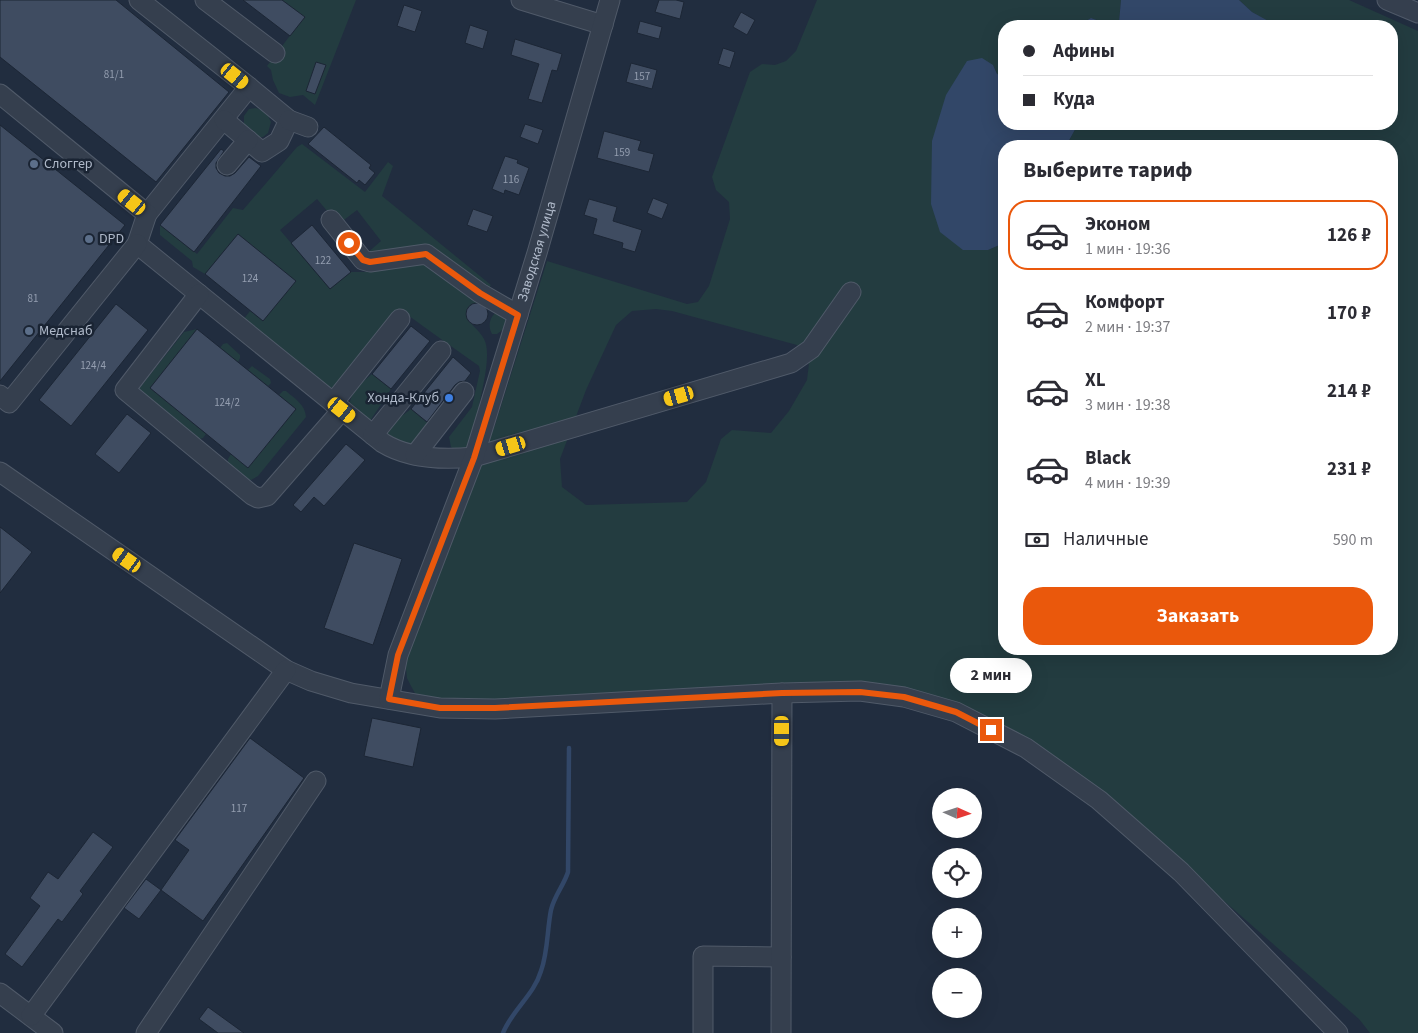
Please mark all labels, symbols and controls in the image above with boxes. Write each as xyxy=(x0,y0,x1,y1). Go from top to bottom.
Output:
text: Афины xyxy=(1053,38,1115,65)
car xyxy=(218,61,251,91)
house number: 81/1 xyxy=(104,67,124,82)
house number: 157 xyxy=(634,69,650,84)
text: Куда xyxy=(1053,86,1095,113)
house number: 159 xyxy=(614,145,630,160)
place label: Слоггер xyxy=(44,154,93,174)
text: Выберите тариф xyxy=(1023,154,1193,186)
marker: Слоггер xyxy=(28,158,40,170)
house number: 116 xyxy=(503,172,520,187)
car xyxy=(115,187,148,217)
street label: Заводская улица xyxy=(513,199,561,304)
text: Эконом xyxy=(1085,211,1151,238)
icon: car xyxy=(1025,213,1070,258)
text: 126 ₽ xyxy=(1327,222,1371,249)
place label: DPD xyxy=(99,229,124,249)
route start xyxy=(338,232,360,254)
marker: DPD xyxy=(83,233,95,245)
text: 1 мин · 19:36 xyxy=(1085,238,1171,260)
house number: 122 xyxy=(315,253,331,268)
house number: 124 xyxy=(242,271,259,286)
text: Комфорт xyxy=(1085,289,1165,316)
house number: 81 xyxy=(28,291,38,306)
icon: car xyxy=(1025,291,1070,336)
text: 170 ₽ xyxy=(1327,300,1371,327)
text: 2 мин · 19:37 xyxy=(1085,316,1171,338)
place label: Медснаб xyxy=(39,321,93,341)
marker: Медснаб xyxy=(23,325,35,337)
house number: 124/4 xyxy=(80,358,106,373)
text: XL xyxy=(1085,367,1106,394)
icon: car xyxy=(1025,369,1070,414)
text: 214 ₽ xyxy=(1327,378,1371,405)
car xyxy=(662,385,695,407)
place label: Хонда-Клуб xyxy=(368,388,439,408)
marker: Хонда-Клуб xyxy=(443,392,455,404)
text: 3 мин · 19:38 xyxy=(1085,394,1171,416)
house number: 124/2 xyxy=(214,395,240,410)
car xyxy=(325,395,358,425)
car xyxy=(494,434,527,458)
text: Black xyxy=(1085,445,1131,472)
icon: car xyxy=(1025,447,1070,492)
text: 231 ₽ xyxy=(1327,456,1371,483)
text: 4 мин · 19:39 xyxy=(1085,472,1171,494)
icon: cash xyxy=(1023,526,1051,554)
text: Наличные xyxy=(1063,526,1148,553)
text: 590 m xyxy=(1333,529,1373,551)
car xyxy=(110,545,143,575)
button: Заказать xyxy=(1023,587,1373,645)
callout: 2 мин xyxy=(950,658,1032,692)
text: 2 мин xyxy=(971,664,1011,686)
car xyxy=(774,716,789,746)
route end xyxy=(980,719,1002,741)
north arrow xyxy=(932,788,982,838)
map controls xyxy=(932,788,982,1018)
house number: 117 xyxy=(231,801,247,816)
button: locate xyxy=(932,848,982,898)
button: + xyxy=(932,908,982,958)
button: − xyxy=(932,968,982,1018)

